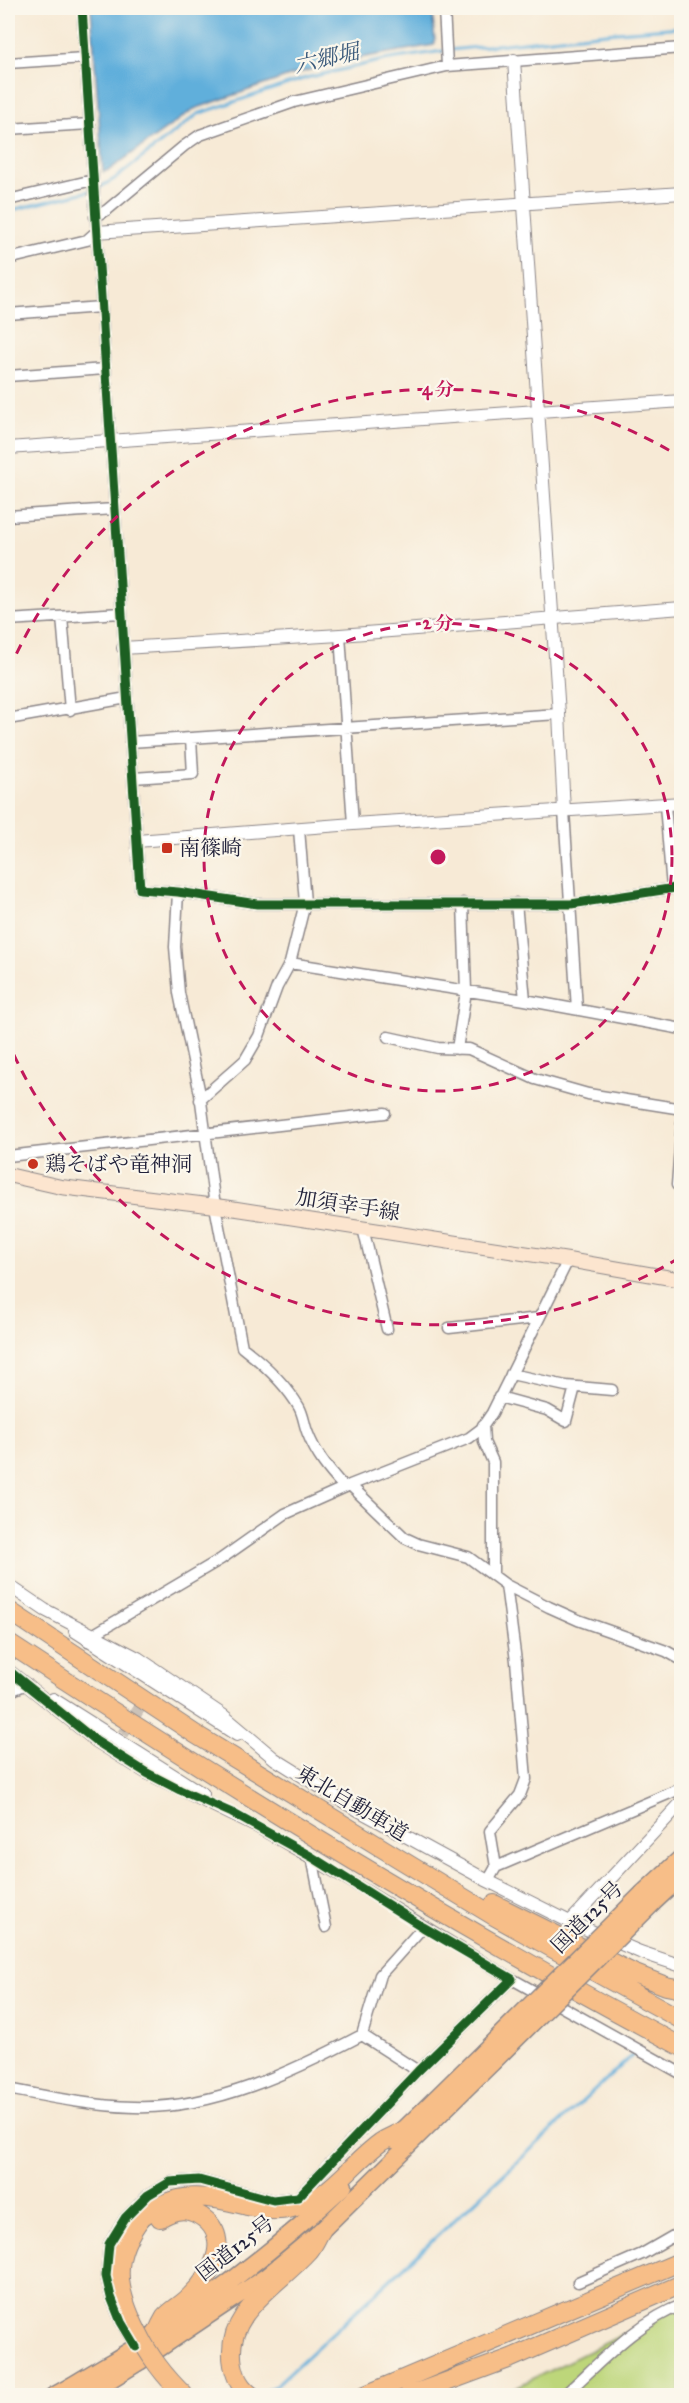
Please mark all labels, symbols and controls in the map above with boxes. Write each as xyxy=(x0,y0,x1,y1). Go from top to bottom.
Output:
water label: 六郷堀 xyxy=(291,37,365,79)
text: 4 分 xyxy=(422,378,454,401)
text: 2 分 xyxy=(423,612,453,634)
place label: 南篠崎 xyxy=(179,835,242,861)
marker: 南篠崎 xyxy=(160,841,174,855)
centre of rings xyxy=(428,847,448,867)
place label: 鶏そばや竜神洞 xyxy=(45,1151,192,1177)
marker: 鶏そばや竜神洞 xyxy=(26,1157,40,1171)
street label: 加須幸手線 xyxy=(294,1184,402,1226)
street label: 東北自動車道 xyxy=(291,1759,413,1847)
street label: 国道125号 xyxy=(546,1876,628,1958)
street label: 国道125号 xyxy=(191,2210,279,2286)

